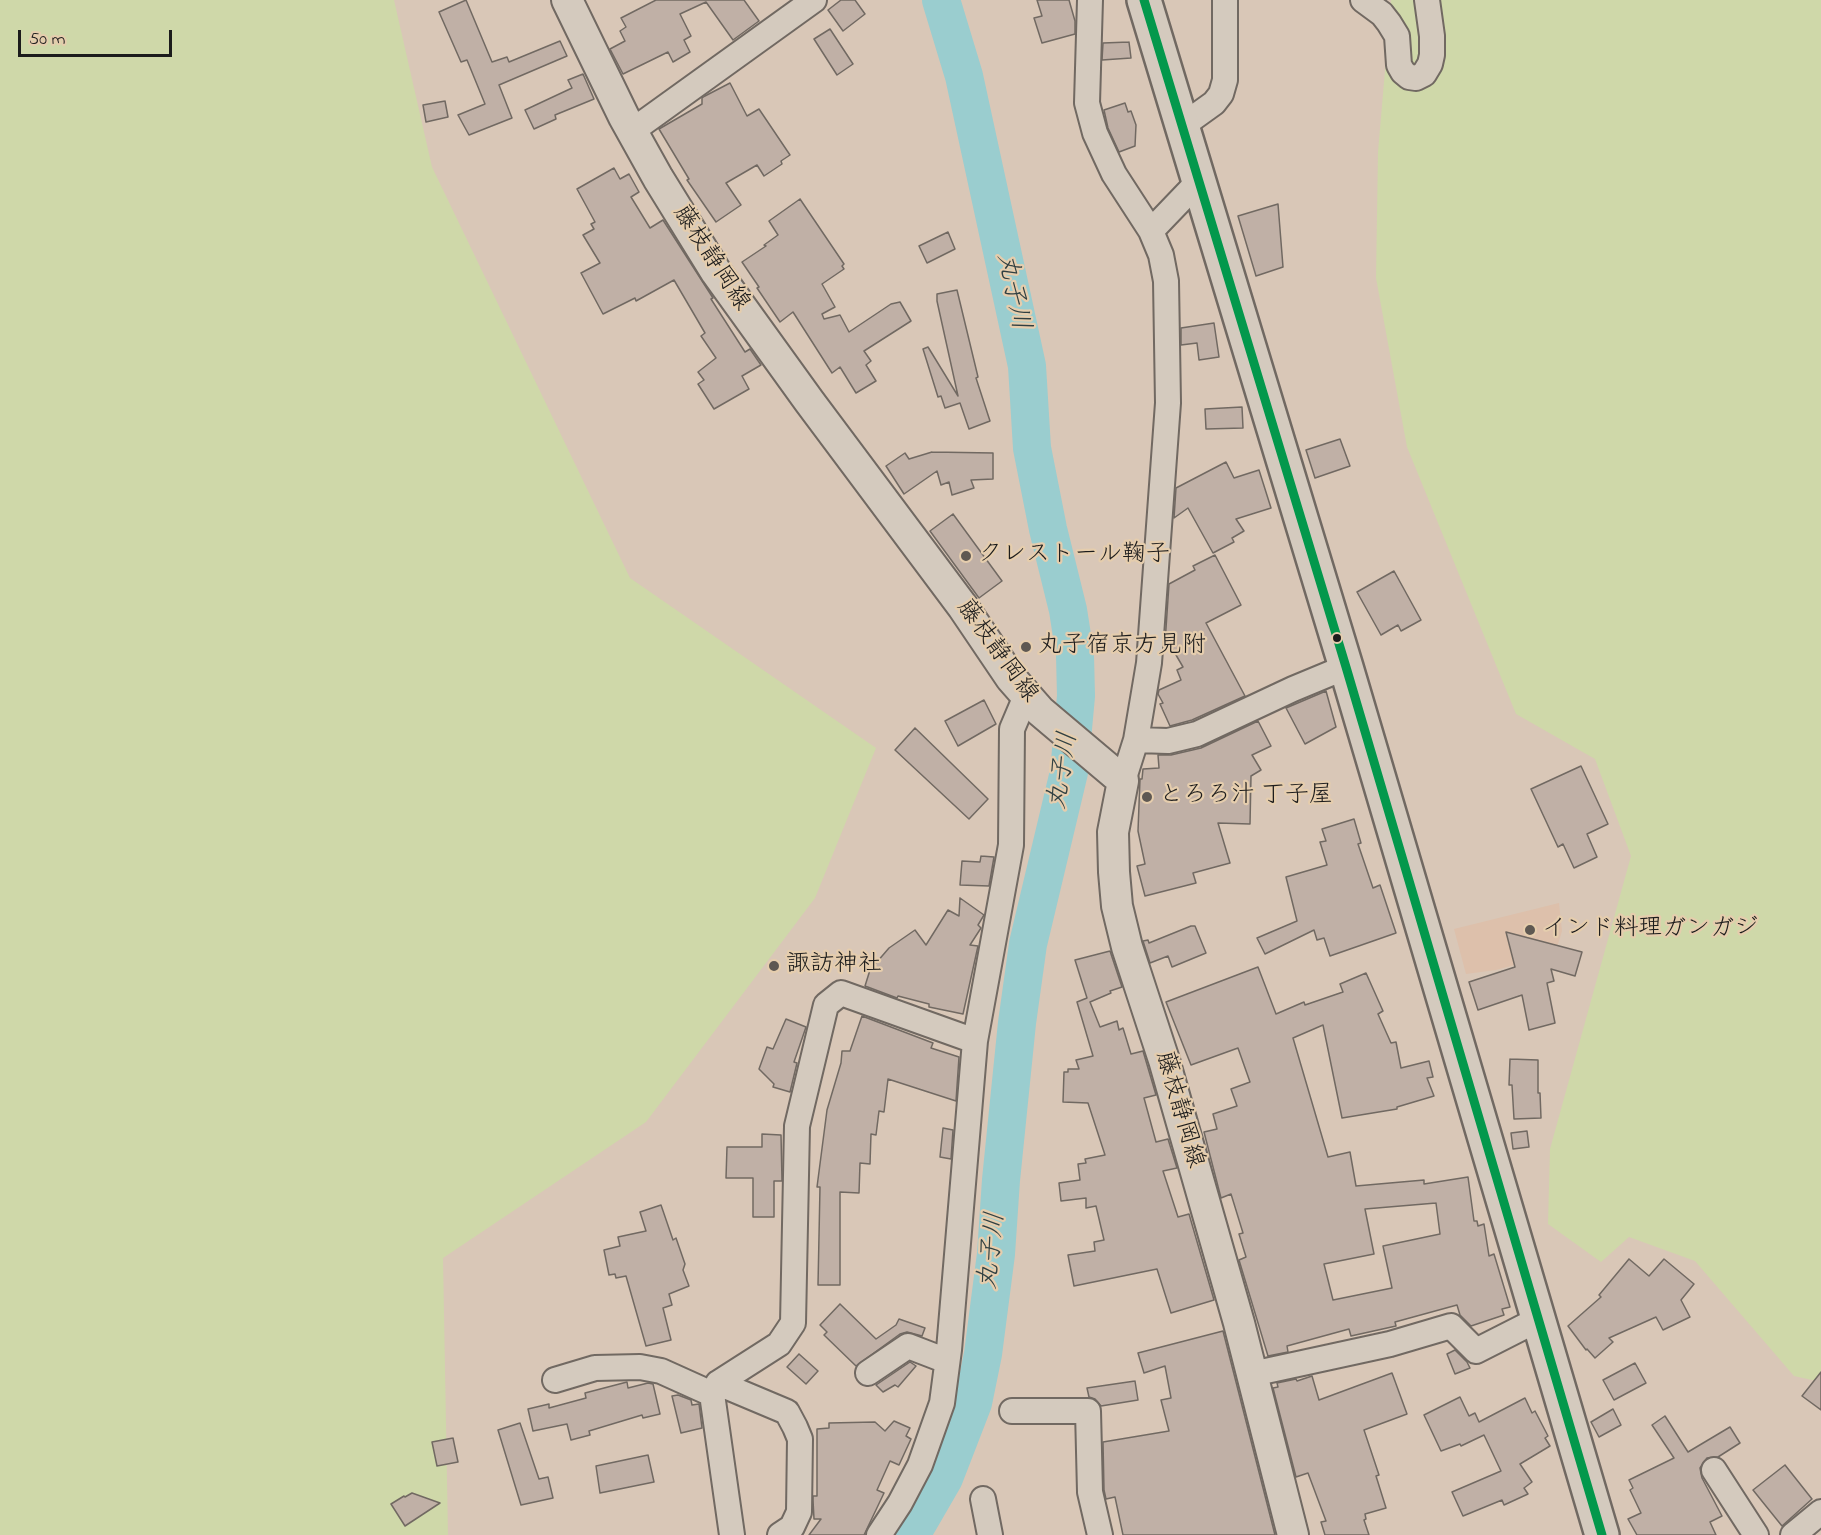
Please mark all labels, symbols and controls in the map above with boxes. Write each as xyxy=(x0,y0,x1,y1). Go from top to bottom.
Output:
scale bar xyxy=(21,18,176,56)
text: 50 m xyxy=(29,27,66,53)
street label: 藤枝静岡線 xyxy=(665,201,755,317)
water label: 丸子川 xyxy=(988,251,1034,333)
place label: クレストール鞠子 xyxy=(978,542,1170,570)
marker: クレストール鞠子 xyxy=(959,549,973,563)
street label: 藤枝静岡線 xyxy=(949,595,1043,709)
unlabelled marker xyxy=(1331,632,1343,644)
place label: 丸子宿京方見附 xyxy=(1038,633,1206,661)
marker: 丸子宿京方見附 xyxy=(1019,640,1033,654)
water label: 丸子川 xyxy=(1043,730,1087,812)
place label: とろろ汁 丁子屋 xyxy=(1159,783,1333,811)
marker: とろろ汁 丁子屋 xyxy=(1140,790,1154,804)
place label: インド料理ガンガジ xyxy=(1542,916,1758,944)
marker: インド料理ガンガジ xyxy=(1523,923,1537,937)
place label: 諏訪神社 xyxy=(786,952,882,980)
marker: 諏訪神社 xyxy=(767,959,781,973)
street label: 藤枝静岡線 xyxy=(1148,1048,1208,1172)
water label: 丸子川 xyxy=(974,1211,1014,1291)

